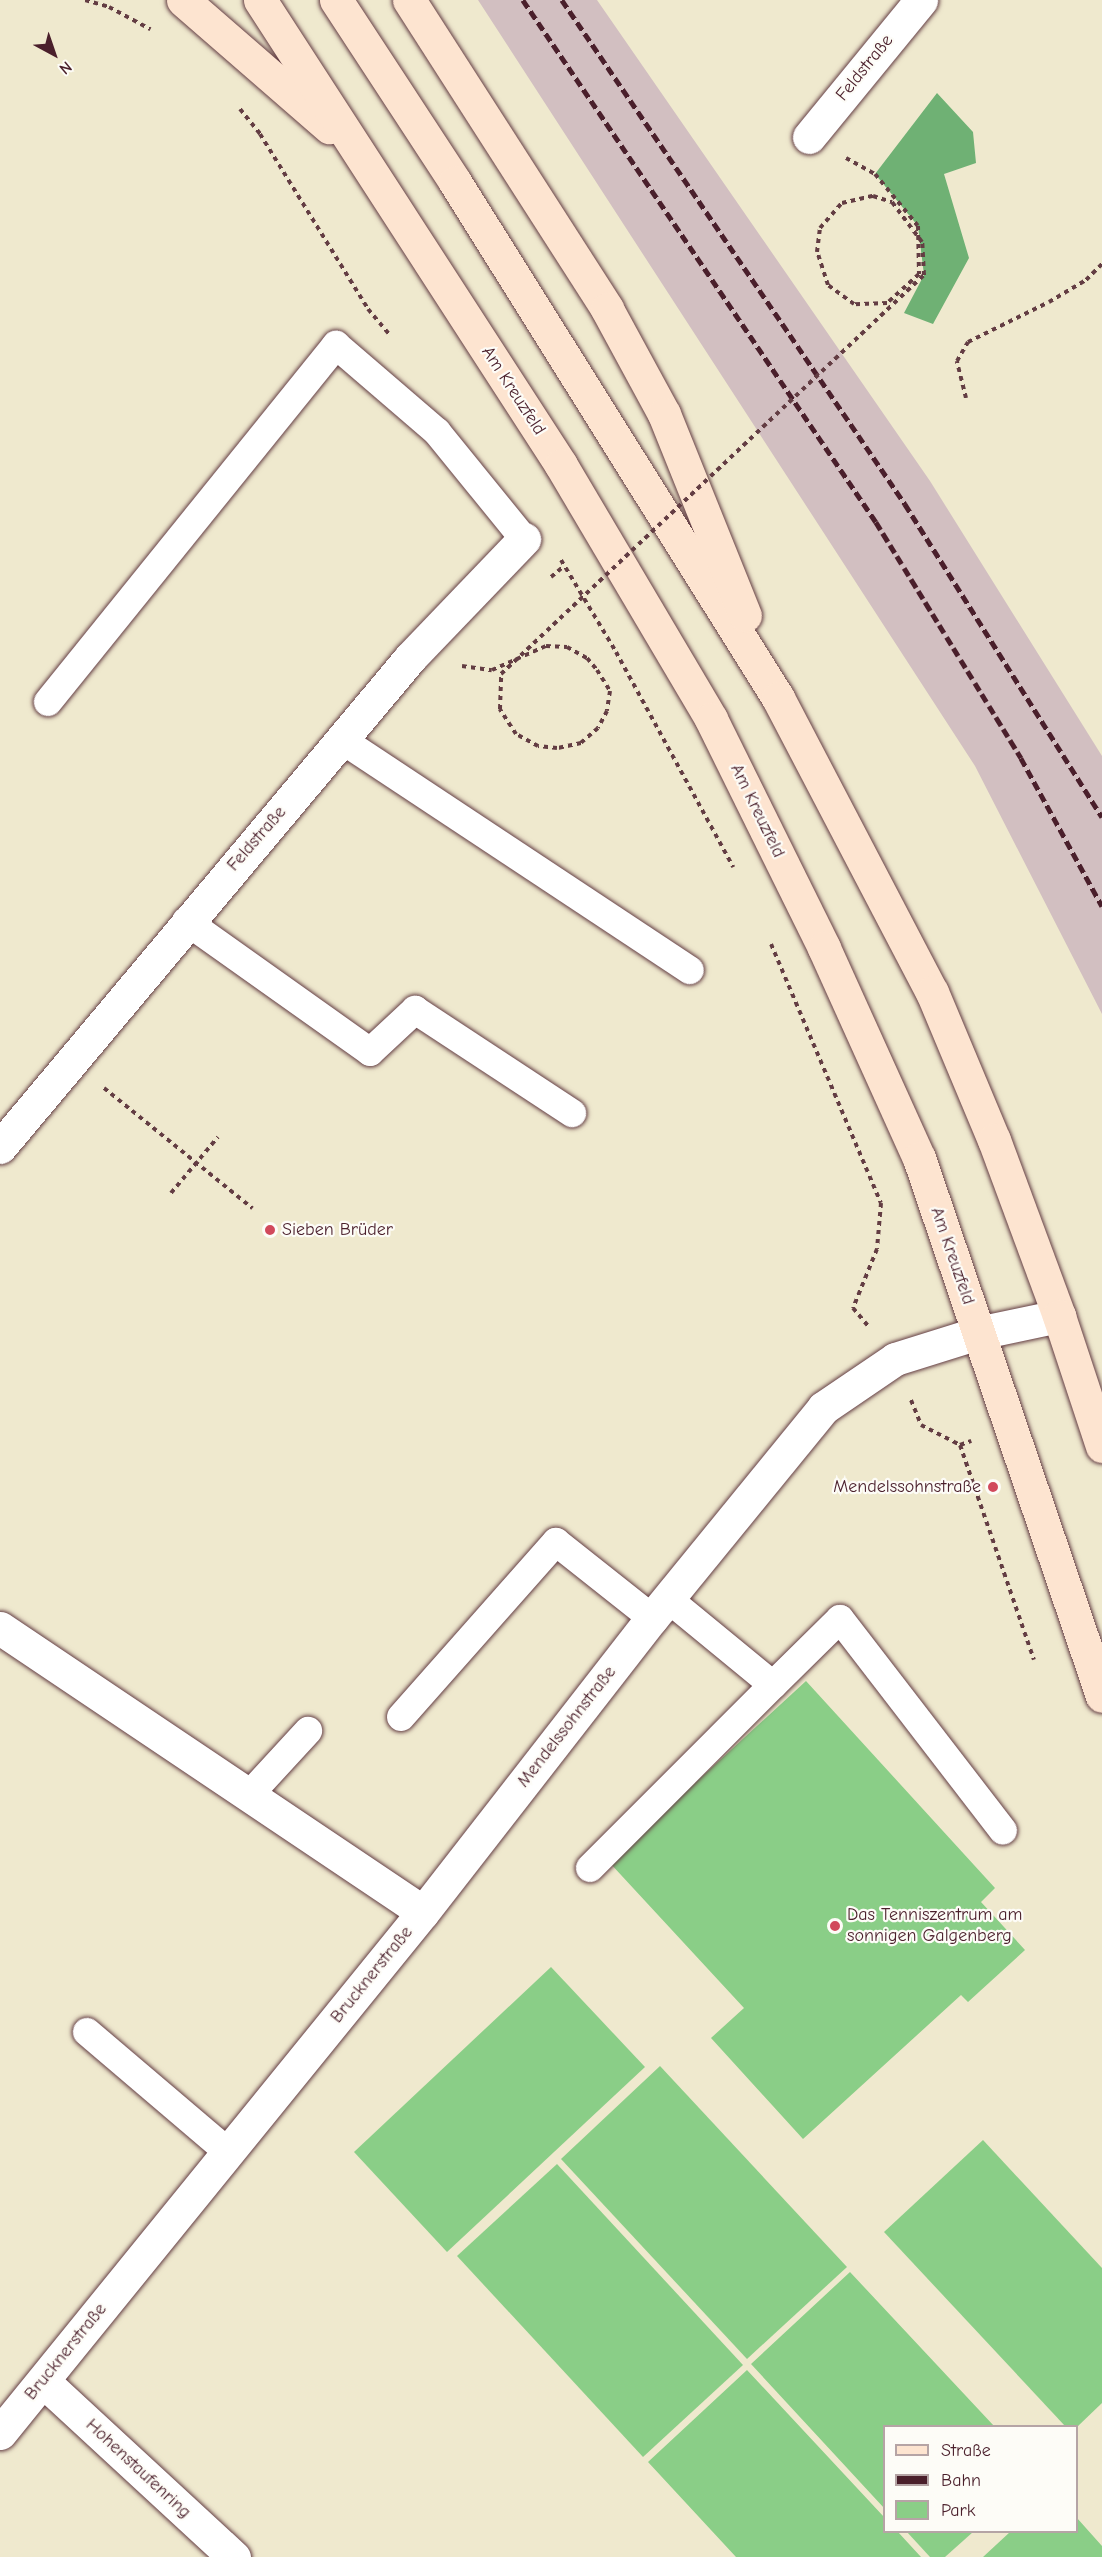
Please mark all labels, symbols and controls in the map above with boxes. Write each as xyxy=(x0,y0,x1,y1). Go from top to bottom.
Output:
north arrow xyxy=(24,24,84,84)
street label: Feldstraße xyxy=(832,30,898,106)
text: N xyxy=(56,58,75,78)
street label: Am Kreuzfeld xyxy=(476,343,550,439)
street label: Am Kreuzfeld xyxy=(725,761,789,861)
street label: Feldstraße xyxy=(223,802,291,876)
street label: Am Kreuzfeld xyxy=(925,1205,979,1307)
place label: Sieben Brüder xyxy=(282,1219,393,1241)
marker: Sieben Brüder xyxy=(263,1223,277,1237)
place label: Mendelssohnstraße xyxy=(833,1476,981,1498)
marker: Mendelssohnstraße xyxy=(986,1480,1000,1494)
street label: Mendelssohnstraße xyxy=(513,1662,621,1792)
place label: Das Tenniszentrum am sonnigen Galgenberg xyxy=(847,1905,1022,1948)
marker: Das Tenniszentrum am sonnigen Galgenberg xyxy=(828,1919,842,1933)
street label: Brucknerstraße xyxy=(326,1922,418,2028)
street label: Brucknerstraße xyxy=(20,2299,112,2405)
street label: Hohenstaufenring xyxy=(81,2415,195,2523)
legend xyxy=(883,2425,1078,2533)
text: Straße xyxy=(941,2440,991,2461)
text: Bahn xyxy=(941,2470,981,2491)
text: Park xyxy=(941,2500,975,2521)

